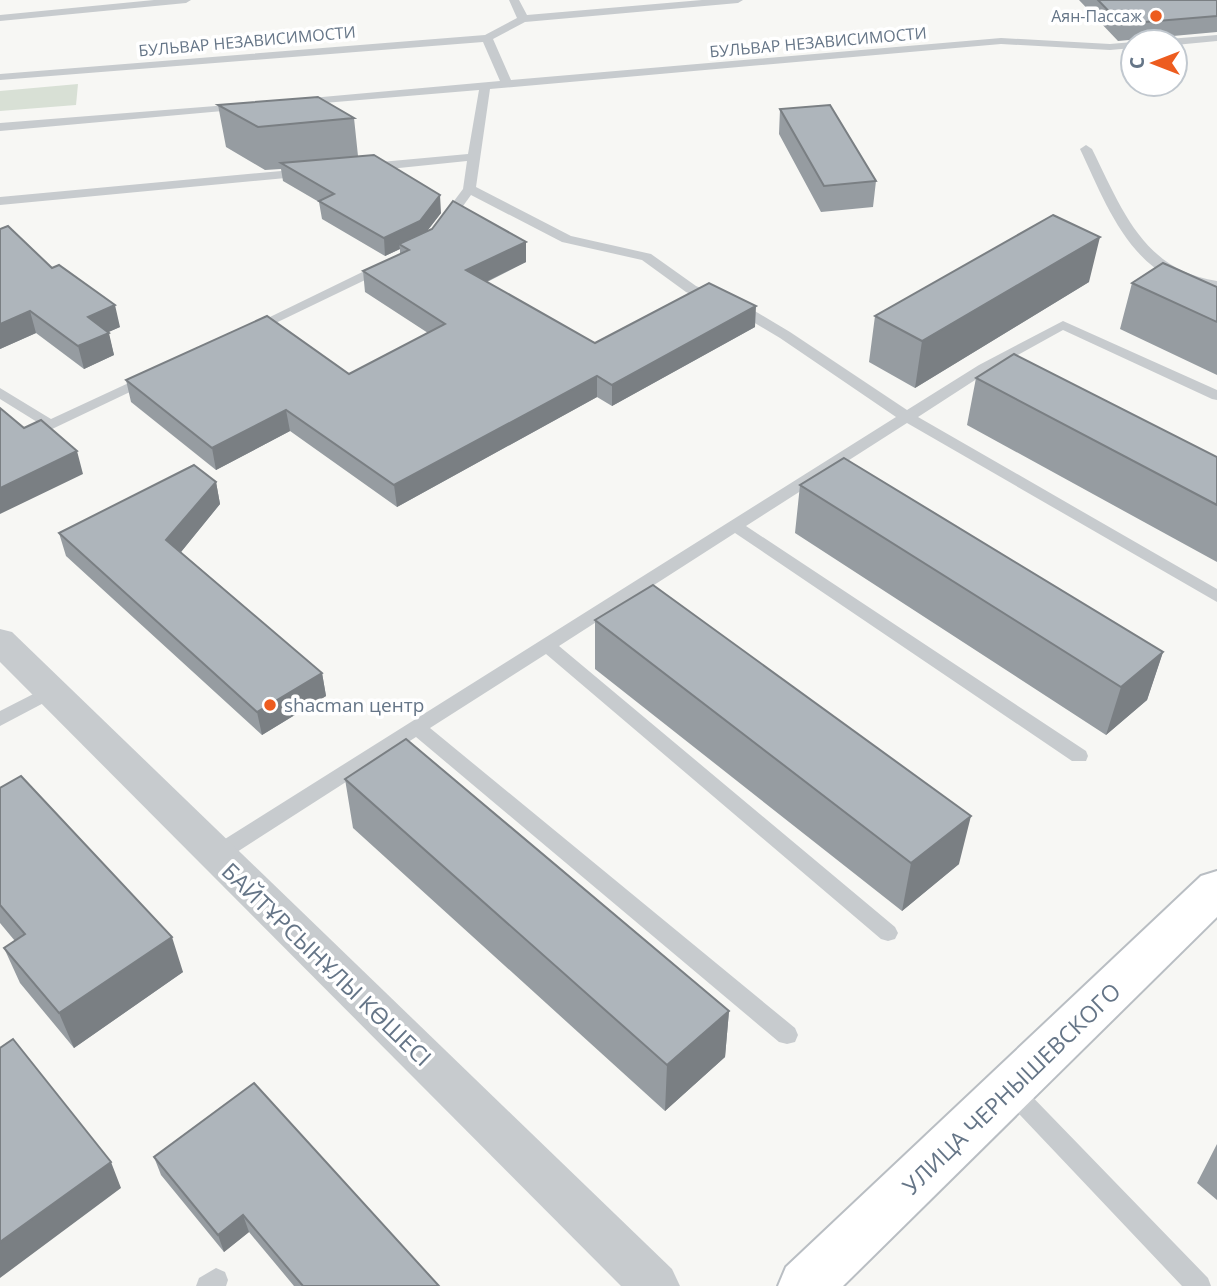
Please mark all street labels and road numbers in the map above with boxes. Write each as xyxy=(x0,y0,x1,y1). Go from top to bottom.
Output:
street label: БУЛЬВАР НЕЗАВИСИМОСТИ xyxy=(137,21,357,61)
street label: БУЛЬВАР НЕЗАВИСИМОСТИ xyxy=(708,22,928,62)
street label: БАЙТҰРСЫНҰЛЫ КӨШЕСІ xyxy=(215,855,439,1073)
street label: УЛИЦА ЧЕРНЫШЕВСКОГО xyxy=(895,975,1127,1201)

